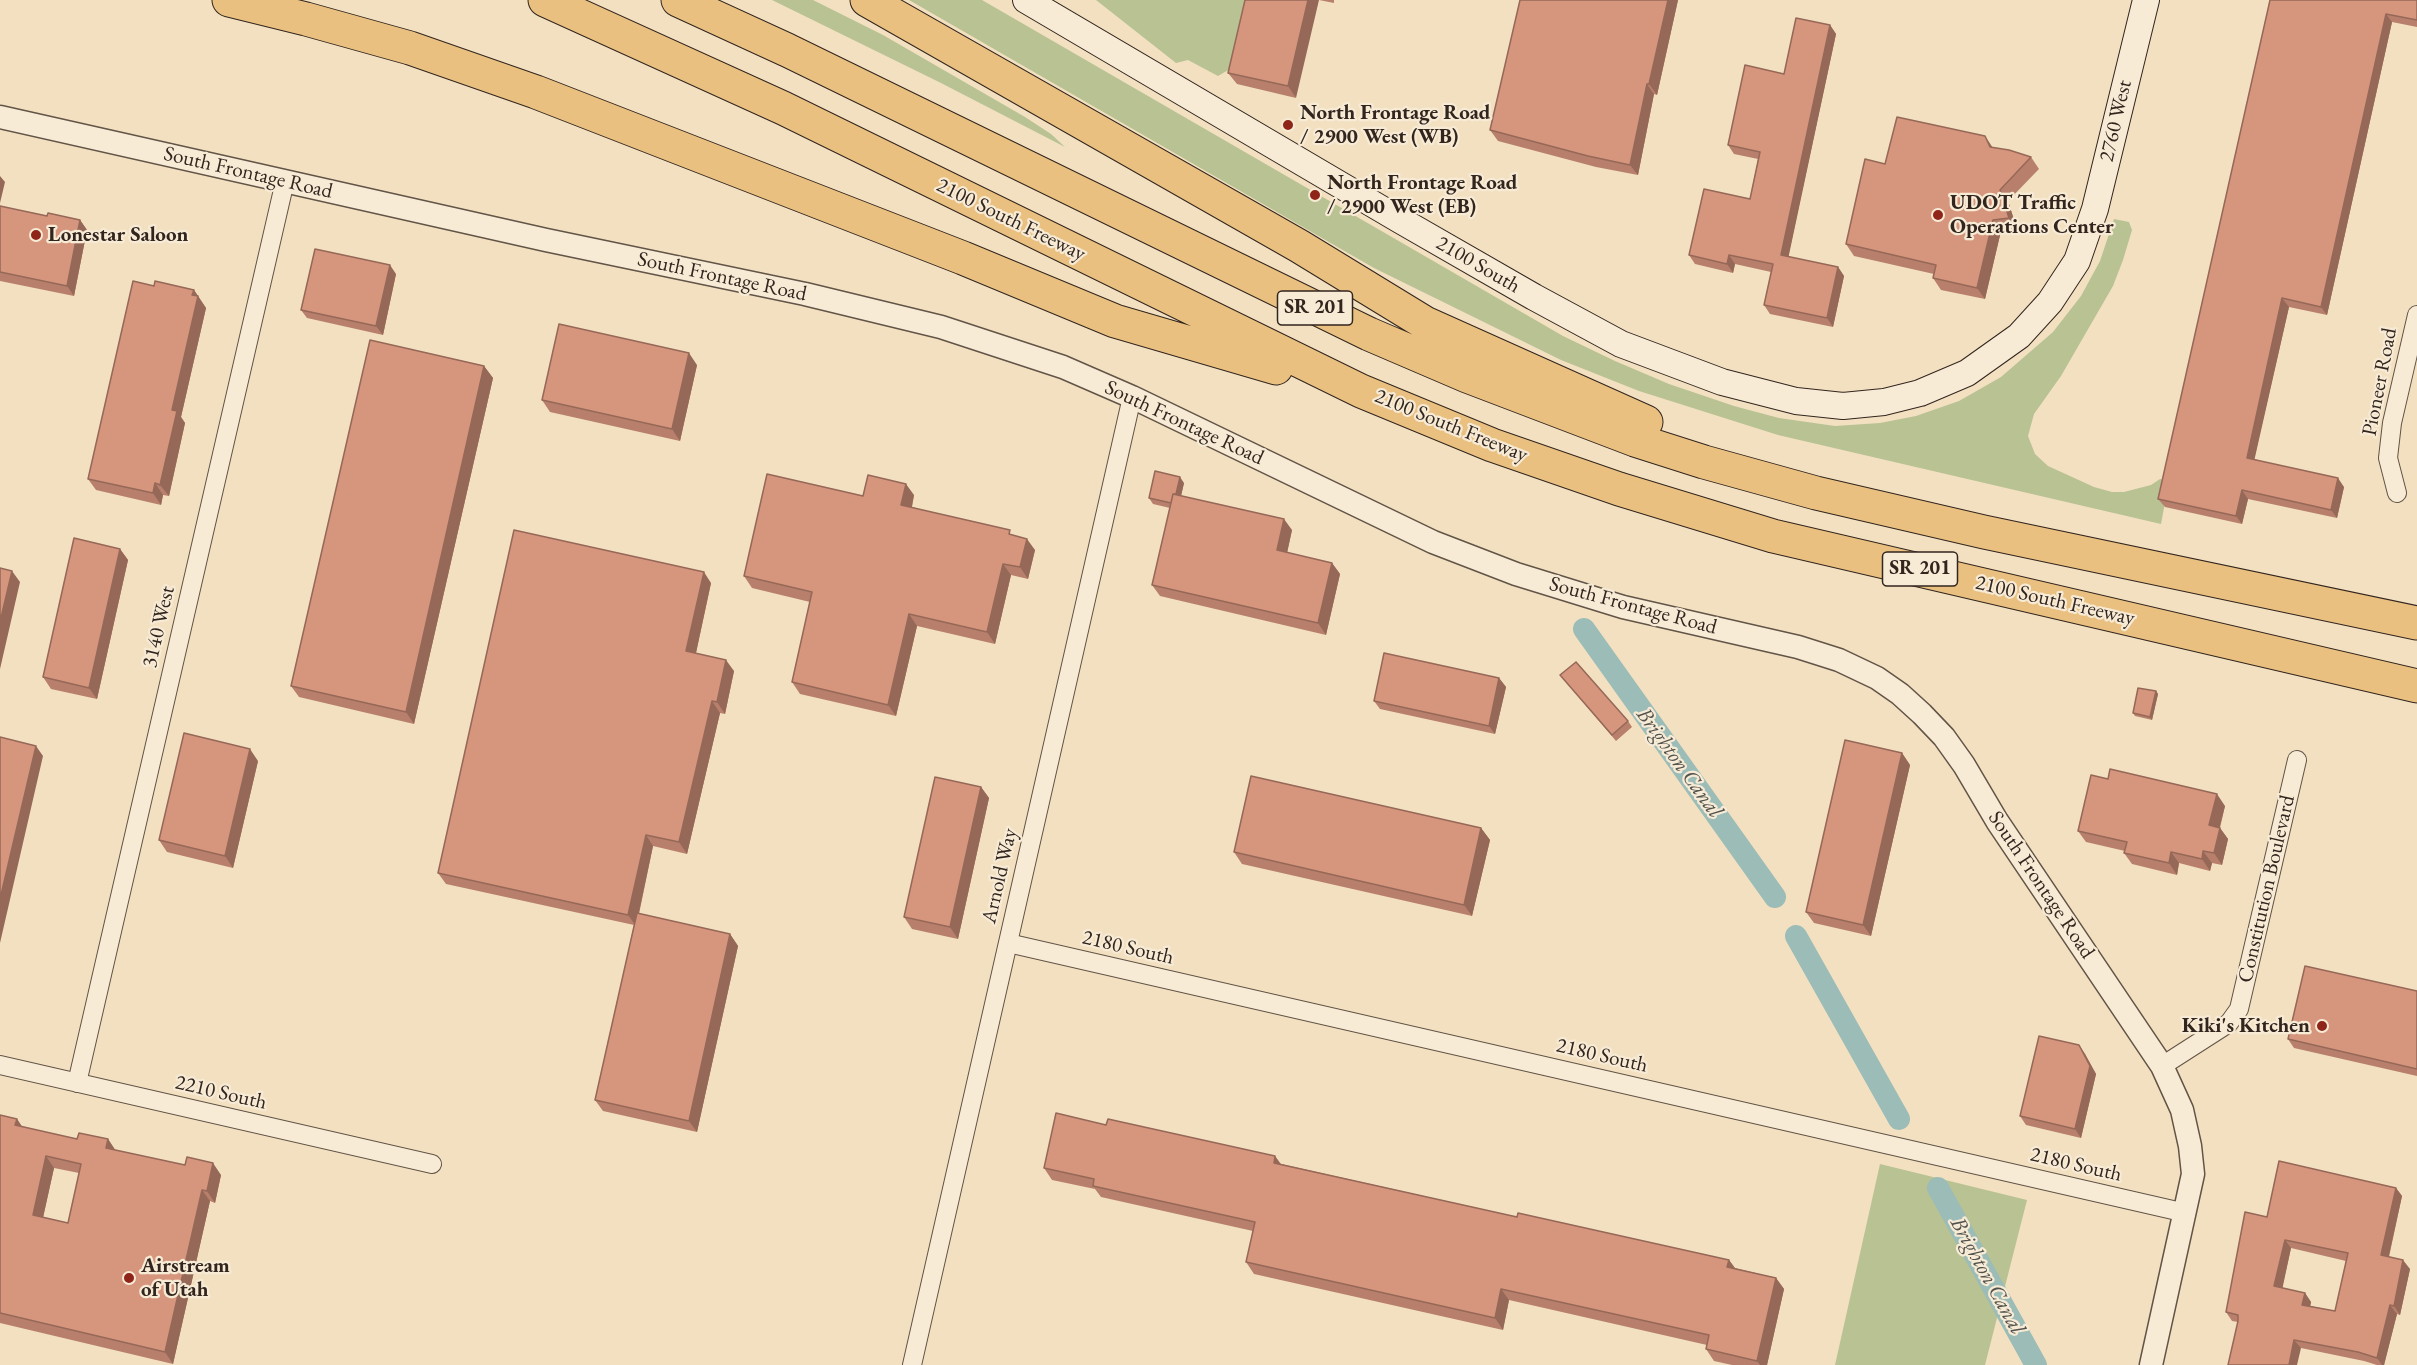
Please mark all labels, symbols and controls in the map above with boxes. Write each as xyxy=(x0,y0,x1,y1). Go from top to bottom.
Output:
street label: 2760 West xyxy=(2094,78,2138,164)
place label: North Frontage Road / 2900 West (WB) xyxy=(1300,100,1490,150)
marker: North Frontage Road / 2900 West (WB) xyxy=(1281,118,1295,132)
street label: South Frontage Road xyxy=(161,141,335,205)
place label: North Frontage Road / 2900 West (EB) xyxy=(1327,170,1517,220)
street label: 2100 South Freeway xyxy=(932,173,1090,267)
marker: North Frontage Road / 2900 West (EB) xyxy=(1308,188,1322,202)
place label: UDOT Traffic Operations Center xyxy=(1950,190,2114,240)
marker: UDOT Traffic Operations Center xyxy=(1931,208,1945,222)
place label: Lonestar Saloon xyxy=(48,222,188,248)
marker: Lonestar Saloon xyxy=(29,228,43,242)
street label: 2100 South xyxy=(1431,231,1525,299)
street label: South Frontage Road xyxy=(635,247,809,307)
road number: SR 201 xyxy=(1278,291,1352,325)
street label: Pioneer Road xyxy=(2357,326,2403,438)
street label: South Frontage Road xyxy=(1100,375,1268,471)
street label: 2100 South Freeway xyxy=(1371,384,1531,468)
road number: SR 201 xyxy=(1882,552,1958,586)
street label: 2100 South Freeway xyxy=(1973,570,2137,632)
street label: South Frontage Road xyxy=(1546,572,1720,640)
street label: 3140 West xyxy=(137,584,181,670)
water label: Brighton Canal xyxy=(1630,703,1728,823)
street label: Constitution Boulevard xyxy=(2233,793,2301,985)
street label: South Frontage Road xyxy=(1982,806,2100,964)
street label: Arnold Way xyxy=(977,826,1023,926)
street label: 2180 South xyxy=(1080,925,1176,971)
place label: Kiki's Kitchen xyxy=(2182,1013,2310,1039)
marker: Kiki's Kitchen xyxy=(2315,1019,2329,1033)
street label: 2180 South xyxy=(1554,1033,1650,1079)
street label: 2210 South xyxy=(173,1070,269,1116)
street label: 2180 South xyxy=(2028,1142,2124,1188)
water label: Brighton Canal xyxy=(1944,1213,2030,1339)
place label: Airstream of Utah xyxy=(141,1253,230,1303)
marker: Airstream of Utah xyxy=(122,1271,136,1285)

